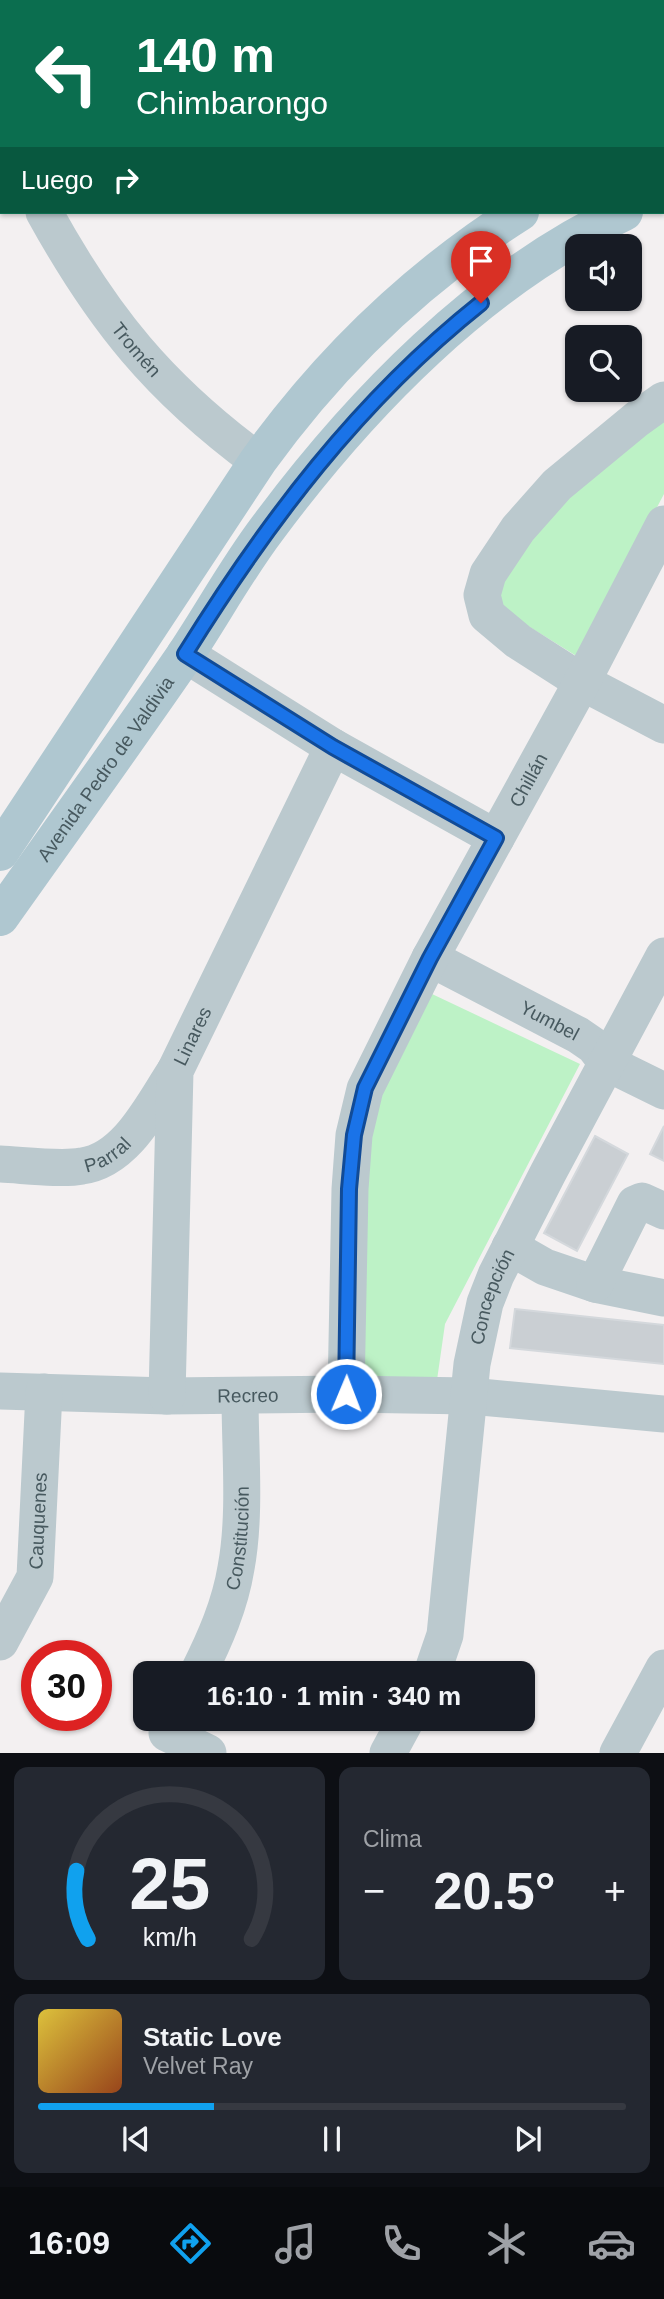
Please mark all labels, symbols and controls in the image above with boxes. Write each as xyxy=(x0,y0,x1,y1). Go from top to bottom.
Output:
icon: left xyxy=(21,28,112,119)
text: 140 m xyxy=(136,28,275,82)
text: Chimbarongo xyxy=(136,85,328,121)
icon: right xyxy=(107,161,145,199)
text: Luego xyxy=(21,165,93,195)
pin xyxy=(451,231,511,303)
map controls xyxy=(565,234,642,402)
button: sound xyxy=(565,234,642,311)
icon: arrive xyxy=(462,242,500,280)
street label: Tromén xyxy=(108,318,166,381)
button: search xyxy=(565,325,642,402)
street label: Avenida Pedro de Valdivia xyxy=(33,672,178,865)
street label: Chillán xyxy=(505,749,551,810)
street label: Yumbel xyxy=(517,996,583,1044)
street label: Linares xyxy=(169,1003,215,1069)
street label: Parral xyxy=(82,1133,135,1176)
street label: Concepción xyxy=(466,1245,518,1346)
position arrow xyxy=(309,1357,383,1431)
street label: Recreo xyxy=(217,1384,279,1406)
street label: Cauquenes xyxy=(25,1472,51,1570)
street label: Constitución xyxy=(221,1486,252,1592)
speed limit sign: 30 xyxy=(21,1640,112,1731)
text: 16:10 · 1 min · 340 m xyxy=(207,1681,461,1711)
text: Clima xyxy=(363,1826,422,1852)
text: 25 xyxy=(129,1844,210,1925)
text: 20.5° xyxy=(433,1862,556,1920)
text: − xyxy=(363,1870,385,1912)
text: + xyxy=(604,1870,626,1912)
text: km/h xyxy=(142,1923,197,1951)
text: Static Love xyxy=(143,2022,282,2052)
text: Velvet Ray xyxy=(143,2053,253,2079)
icon: previous xyxy=(117,2120,155,2158)
icon: pause xyxy=(313,2120,351,2158)
icon: next xyxy=(509,2120,547,2158)
icon: directions xyxy=(166,2219,215,2268)
icon: music xyxy=(271,2219,320,2268)
icon: phone xyxy=(377,2219,426,2268)
icon: climate xyxy=(482,2219,531,2268)
icon: car xyxy=(587,2219,636,2268)
text: 16:09 xyxy=(28,2225,110,2261)

